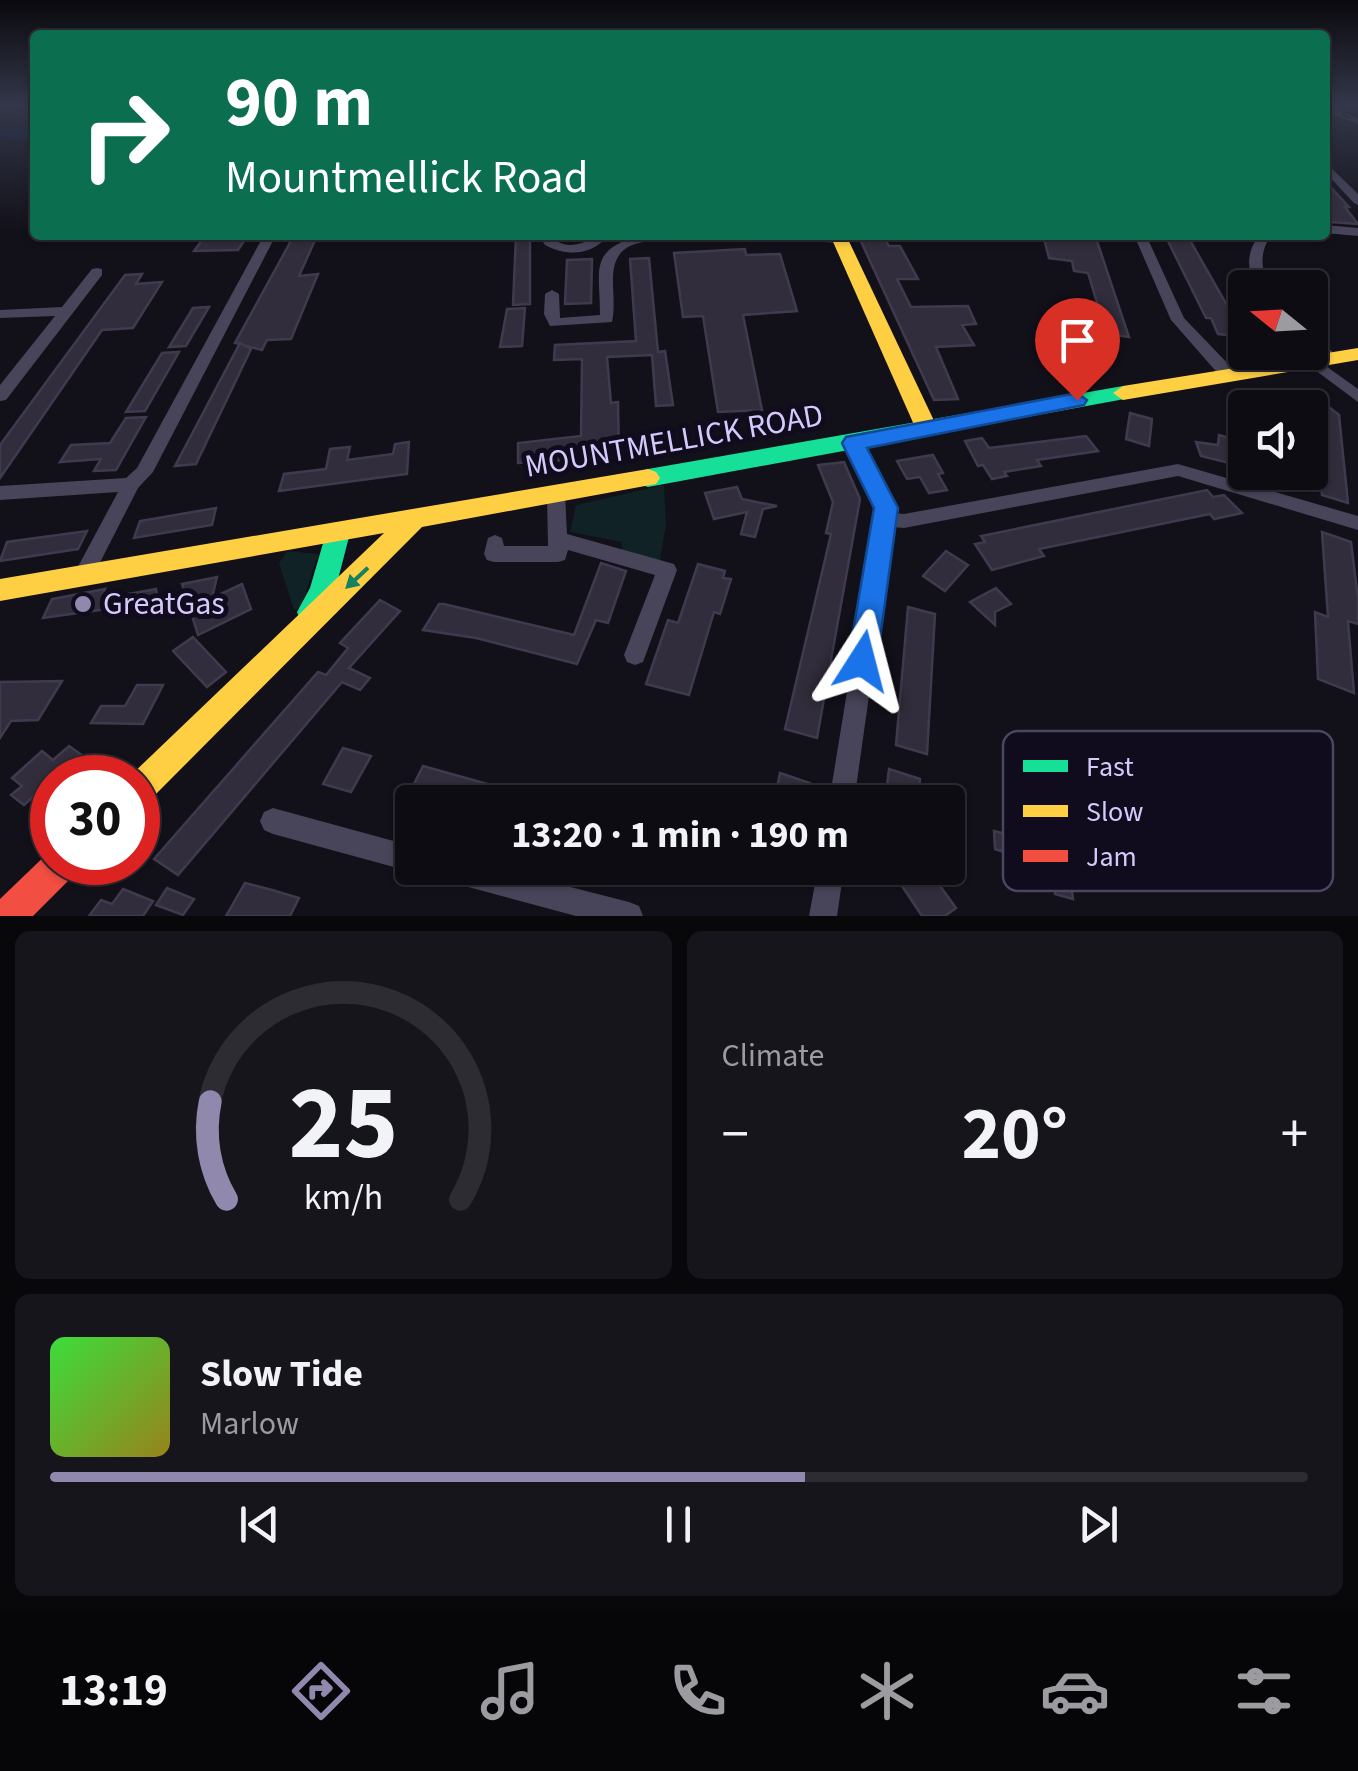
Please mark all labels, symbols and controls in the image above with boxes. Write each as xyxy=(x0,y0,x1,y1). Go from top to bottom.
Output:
text: 90 m xyxy=(225,53,373,153)
icon: right xyxy=(60,70,190,200)
text: Mountmellick Road xyxy=(225,146,588,210)
north arrow xyxy=(1228,270,1328,370)
map controls xyxy=(1228,270,1328,490)
pin xyxy=(1035,298,1120,401)
icon: arrive xyxy=(1050,313,1105,368)
button: sound xyxy=(1228,390,1328,490)
street label: MOUNTMELLICK ROAD xyxy=(521,392,827,490)
one-way arrow xyxy=(345,566,369,589)
place label: GreatGas xyxy=(103,581,225,627)
marker: GreatGas xyxy=(72,593,94,615)
position arrow xyxy=(810,609,914,713)
legend xyxy=(1003,731,1333,891)
text: Fast xyxy=(1086,747,1134,787)
speed limit sign: 30 xyxy=(30,755,160,885)
text: Slow xyxy=(1086,792,1143,832)
text: 13:20 · 1 min · 190 m xyxy=(511,808,849,862)
text: Jam xyxy=(1086,837,1137,877)
text: Climate xyxy=(722,1033,824,1079)
text: 25 xyxy=(288,1051,398,1199)
text: 20° xyxy=(961,1081,1068,1188)
text: − xyxy=(722,1096,749,1174)
text: + xyxy=(1281,1096,1308,1174)
text: km/h xyxy=(304,1172,383,1223)
text: Slow Tide xyxy=(200,1347,363,1401)
text: Marlow xyxy=(200,1401,299,1447)
icon: previous xyxy=(232,1497,287,1552)
icon: pause xyxy=(651,1497,706,1552)
icon: next xyxy=(1071,1497,1126,1552)
icon: directions xyxy=(286,1656,356,1726)
icon: music xyxy=(475,1656,545,1726)
icon: phone xyxy=(663,1656,733,1726)
icon: climate xyxy=(852,1656,922,1726)
icon: car xyxy=(1040,1656,1110,1726)
icon: filters xyxy=(1229,1656,1299,1726)
text: 13:19 xyxy=(59,1659,168,1723)

